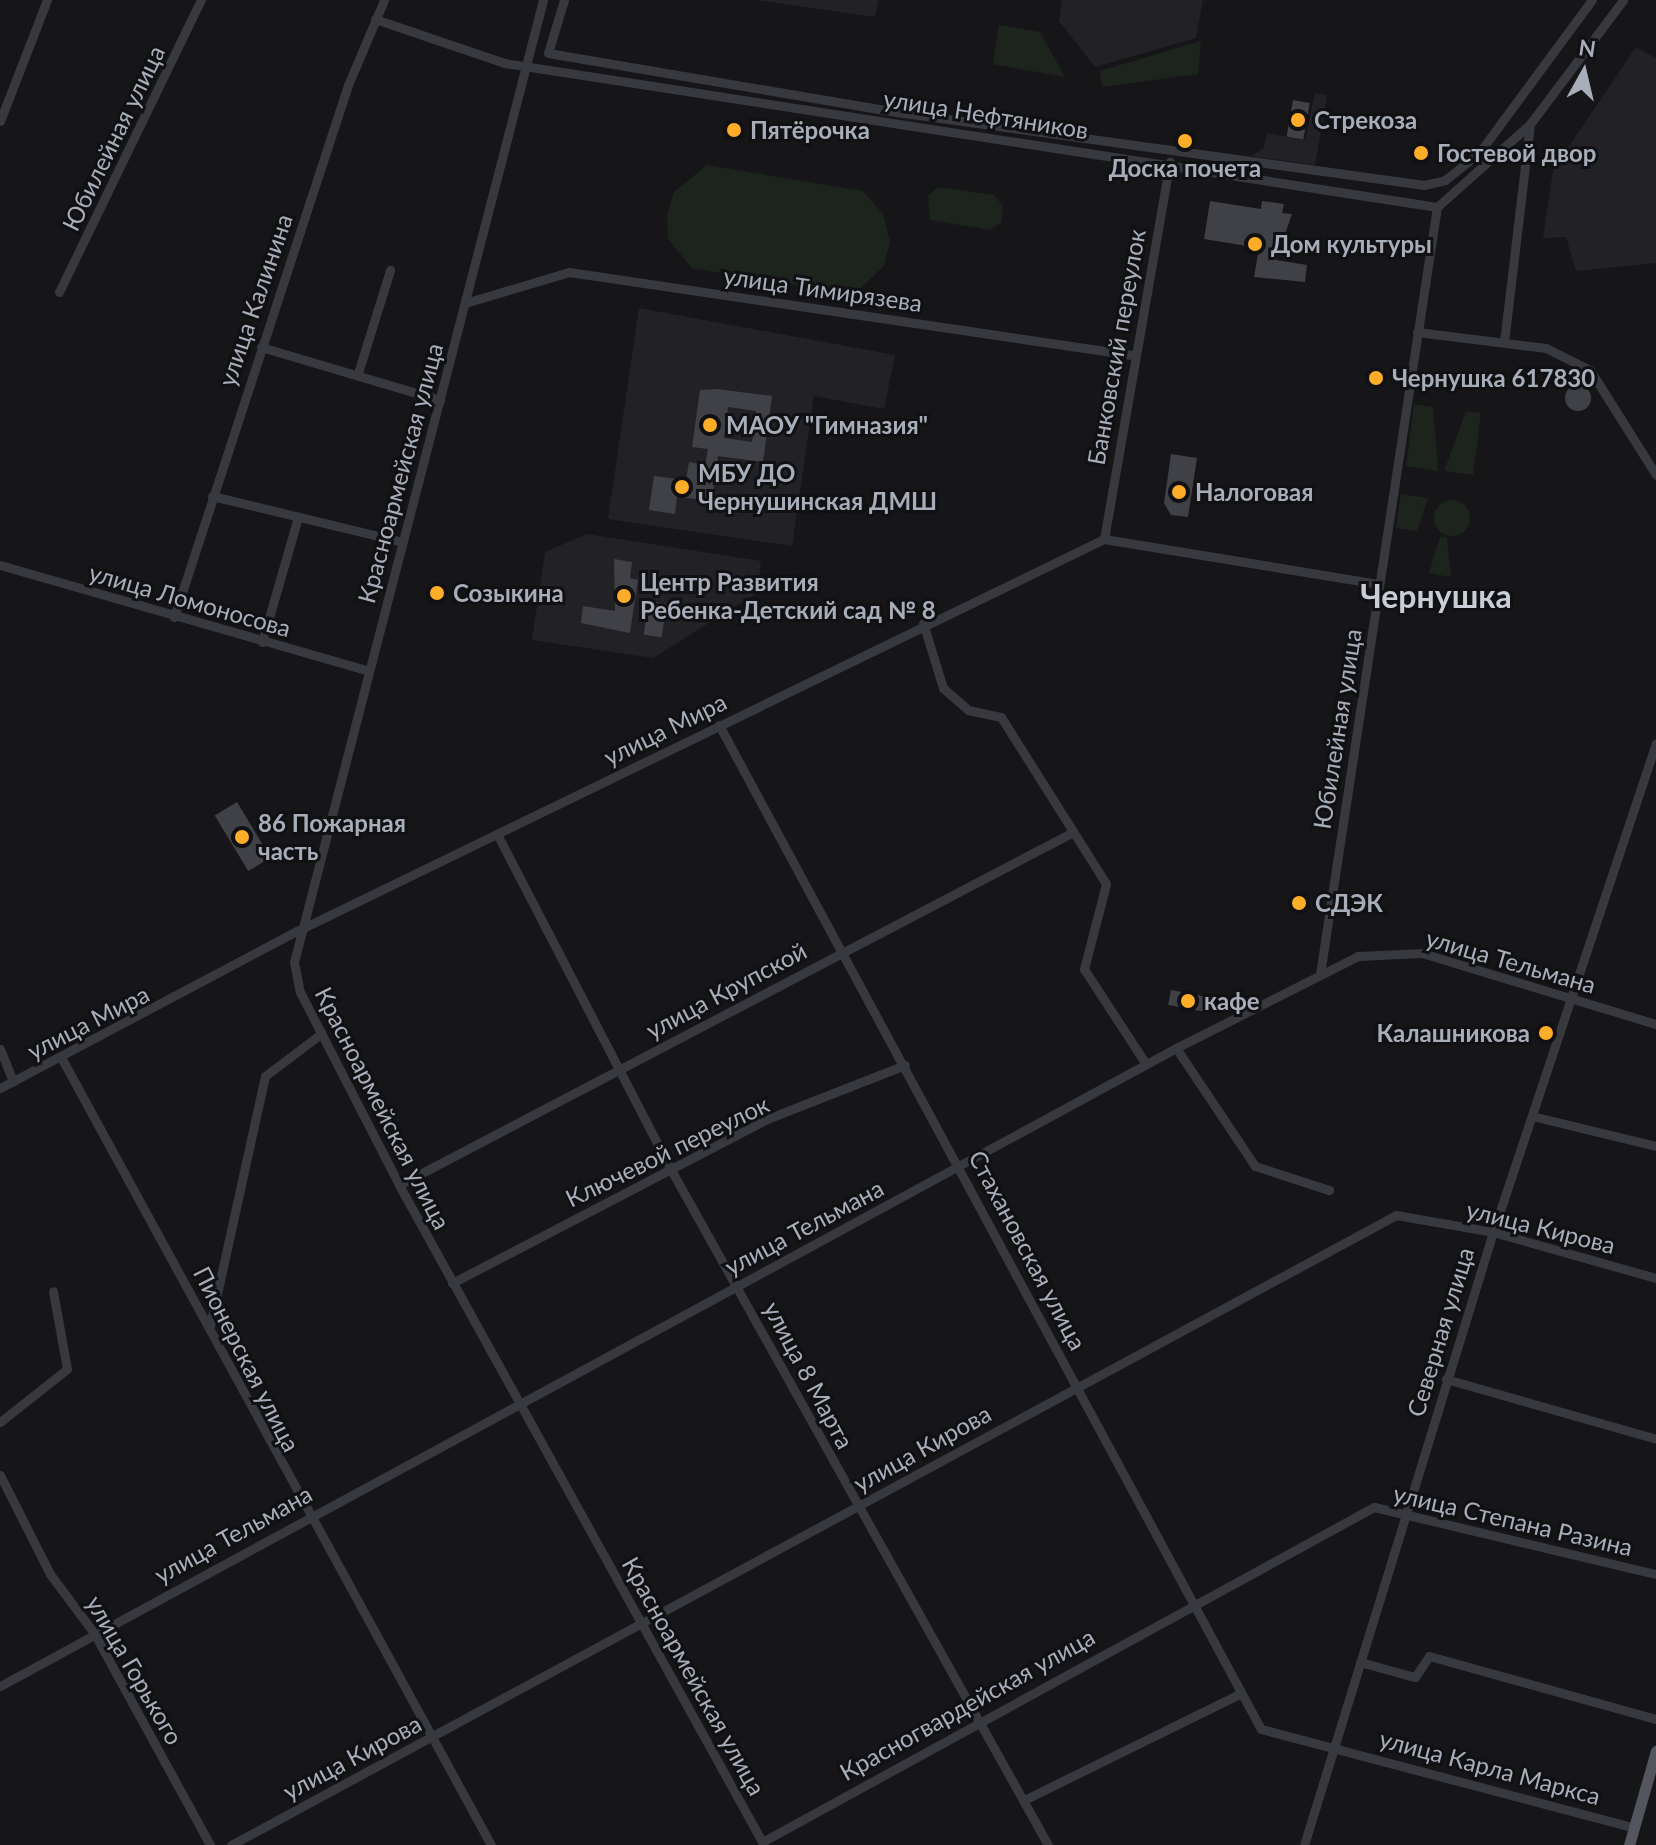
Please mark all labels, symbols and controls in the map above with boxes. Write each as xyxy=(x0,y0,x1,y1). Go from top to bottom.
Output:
north arrow xyxy=(1544,32,1624,112)
text: N xyxy=(1577,33,1598,62)
street label: Юбилейная улица xyxy=(56,41,170,235)
street label: улица Нефтяников xyxy=(882,84,1090,144)
place label: Стрекоза xyxy=(1314,106,1417,134)
marker: Стрекоза xyxy=(1289,111,1307,129)
place label: Пятёрочка xyxy=(750,116,870,144)
marker: Пятёрочка xyxy=(725,121,743,139)
marker: Доска почета xyxy=(1176,132,1194,150)
place label: Гостевой двор xyxy=(1437,139,1596,167)
marker: Гостевой двор xyxy=(1412,144,1430,162)
place label: Доска почета xyxy=(1109,154,1261,182)
street label: улица Калинина xyxy=(212,210,298,390)
street label: Банковский переулок xyxy=(1081,227,1151,467)
place label: Дом культуры xyxy=(1271,230,1432,258)
marker: Дом культуры xyxy=(1246,235,1264,253)
street label: улица Тимирязева xyxy=(722,261,924,317)
street label: Красноармейская улица xyxy=(351,340,449,606)
place label: Чернушка 617830 xyxy=(1392,364,1595,392)
marker: Чернушка 617830 xyxy=(1367,369,1385,387)
place label: МАОУ "Гимназия" xyxy=(726,411,928,439)
marker: МАОУ "Гимназия" xyxy=(701,416,719,434)
place label: МБУ ДО Чернушинская ДМШ xyxy=(698,459,937,515)
marker: МБУ ДО Чернушинская ДМШ xyxy=(673,478,691,496)
place label: Налоговая xyxy=(1195,478,1313,506)
marker: Налоговая xyxy=(1170,483,1188,501)
street label: улица Ломоносова xyxy=(86,557,294,643)
place label: Центр Развития Ребенка-Детский сад № 8 xyxy=(640,568,936,624)
district label: Чернушка xyxy=(1360,577,1512,615)
place label: Созыкина xyxy=(453,579,564,607)
marker: Созыкина xyxy=(428,584,446,602)
marker: Центр Развития Ребенка-Детский сад № 8 xyxy=(615,587,633,605)
street label: Юбилейная улица xyxy=(1307,627,1367,831)
street label: улица Мира xyxy=(599,687,731,771)
place label: 86 Пожарная часть xyxy=(258,809,406,865)
marker: 86 Пожарная часть xyxy=(233,828,251,846)
place label: СДЭК xyxy=(1315,889,1383,917)
marker: СДЭК xyxy=(1290,894,1308,912)
street label: улица Тельмана xyxy=(1423,923,1599,999)
street label: улица Крупской xyxy=(641,936,811,1044)
street label: улица Мира xyxy=(22,979,154,1065)
street label: Красноармейская улица xyxy=(309,982,457,1234)
place label: кафе xyxy=(1204,987,1260,1015)
marker: кафе xyxy=(1179,992,1197,1010)
place label: Калашникова xyxy=(1377,1019,1530,1047)
marker: Калашникова xyxy=(1537,1024,1555,1042)
street label: Ключевой переулок xyxy=(561,1089,773,1213)
street label: Стахановская улица xyxy=(963,1145,1093,1355)
street label: улица Тельмана xyxy=(720,1173,888,1281)
street label: улица Кирова xyxy=(1464,1195,1618,1259)
street label: Северная улица xyxy=(1401,1244,1479,1420)
street label: Пионерская улица xyxy=(188,1262,306,1456)
street label: улица 8 Марта xyxy=(758,1296,860,1454)
street label: улица Кирова xyxy=(848,1398,996,1498)
street label: улица Степана Разина xyxy=(1391,1478,1635,1562)
street label: улица Тельмана xyxy=(149,1479,317,1589)
street label: Красноармейская улица xyxy=(616,1552,772,1800)
street label: улица Горького xyxy=(81,1590,189,1750)
street label: Красногвардейская улица xyxy=(834,1622,1100,1786)
street label: улица Кирова xyxy=(278,1709,426,1805)
street label: улица Карла Маркса xyxy=(1376,1724,1604,1810)

